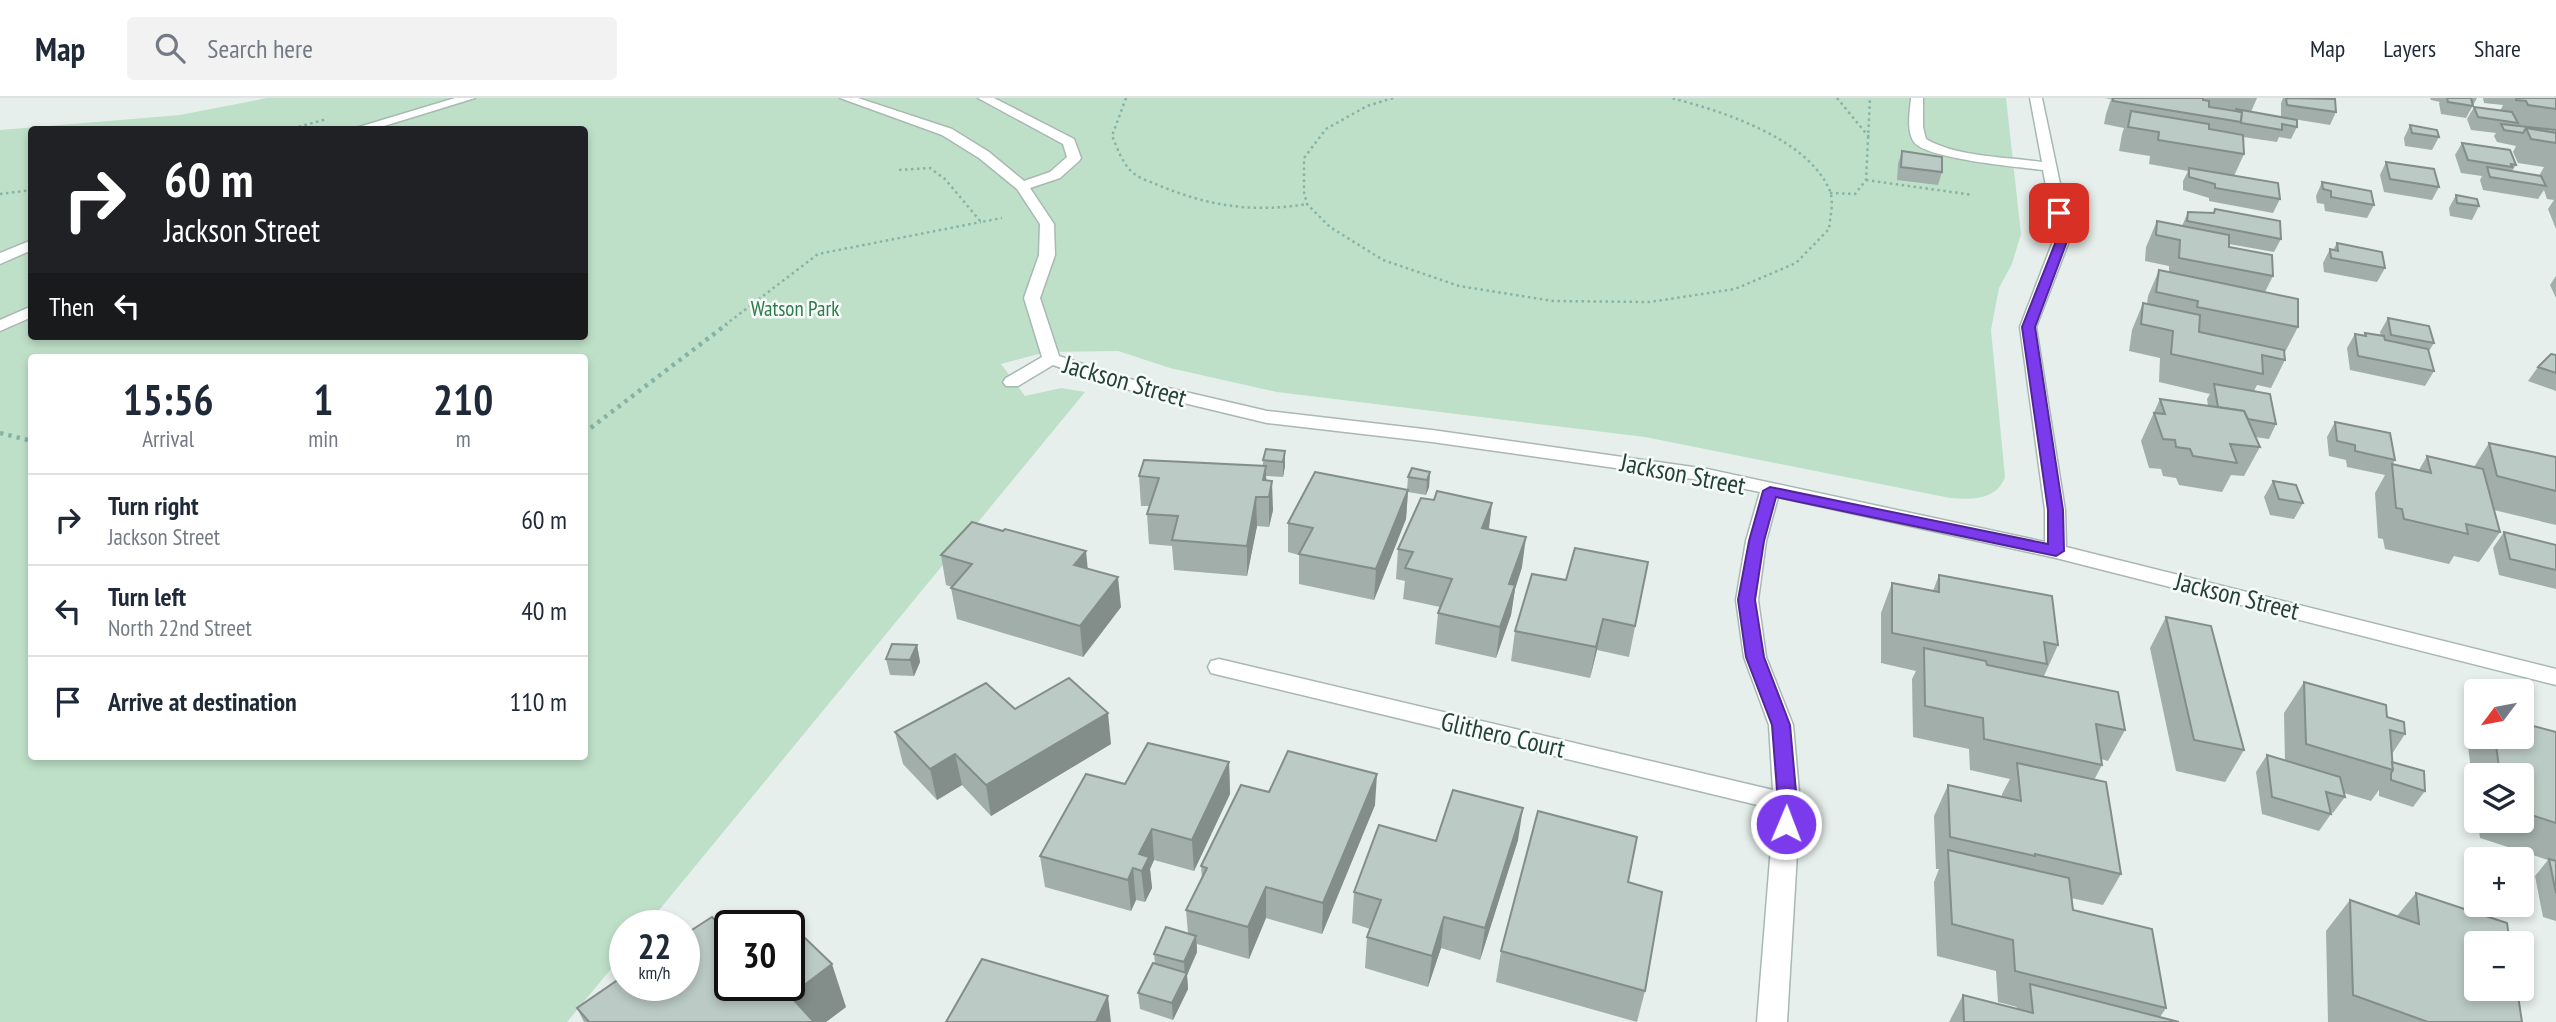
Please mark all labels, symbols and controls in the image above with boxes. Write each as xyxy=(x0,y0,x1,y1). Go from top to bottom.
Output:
search box xyxy=(127,17,617,80)
text: Map xyxy=(35,27,85,70)
icon: search xyxy=(151,29,189,67)
text: Search here xyxy=(207,32,313,65)
text: Map xyxy=(2310,33,2345,64)
text: Layers xyxy=(2383,33,2436,64)
text: Share xyxy=(2474,33,2521,64)
text: 60 m xyxy=(164,147,253,211)
icon: right xyxy=(49,154,140,245)
pin xyxy=(2029,183,2089,243)
icon: arrive xyxy=(2040,194,2078,232)
text: Jackson Street xyxy=(164,209,320,251)
icon: left xyxy=(108,287,146,325)
text: Then xyxy=(49,290,94,323)
park label: Watson Park xyxy=(751,295,839,322)
street label: Jackson Street xyxy=(1059,347,1191,414)
text: 15:56 xyxy=(123,372,214,427)
text: 1 xyxy=(313,372,333,427)
text: 210 xyxy=(433,372,493,427)
text: Arrival xyxy=(142,424,194,453)
text: min xyxy=(308,424,338,453)
text: m xyxy=(456,424,471,453)
street label: Jackson Street xyxy=(1617,445,1748,502)
text: Turn right xyxy=(108,489,199,522)
icon: right xyxy=(49,501,87,539)
text: 60 m xyxy=(521,503,567,536)
text: Jackson Street xyxy=(108,522,220,551)
street label: Jackson Street xyxy=(2171,564,2303,627)
text: Turn left xyxy=(108,580,186,613)
icon: left xyxy=(49,592,87,630)
text: 40 m xyxy=(521,594,567,627)
text: North 22nd Street xyxy=(108,613,252,642)
north arrow xyxy=(2464,679,2534,749)
map controls xyxy=(2464,679,2534,1001)
icon: arrive xyxy=(49,683,87,721)
text: Arrive at destination xyxy=(108,685,297,718)
text: 110 m xyxy=(509,685,567,718)
street label: Glithero Court xyxy=(1438,704,1568,765)
button: layers xyxy=(2464,763,2534,833)
position arrow xyxy=(1749,787,1823,861)
button: + xyxy=(2464,847,2534,917)
speed limit sign: 30 xyxy=(714,910,805,1001)
text: 22 xyxy=(638,923,671,969)
button: − xyxy=(2464,931,2534,1001)
text: km/h xyxy=(639,961,670,984)

